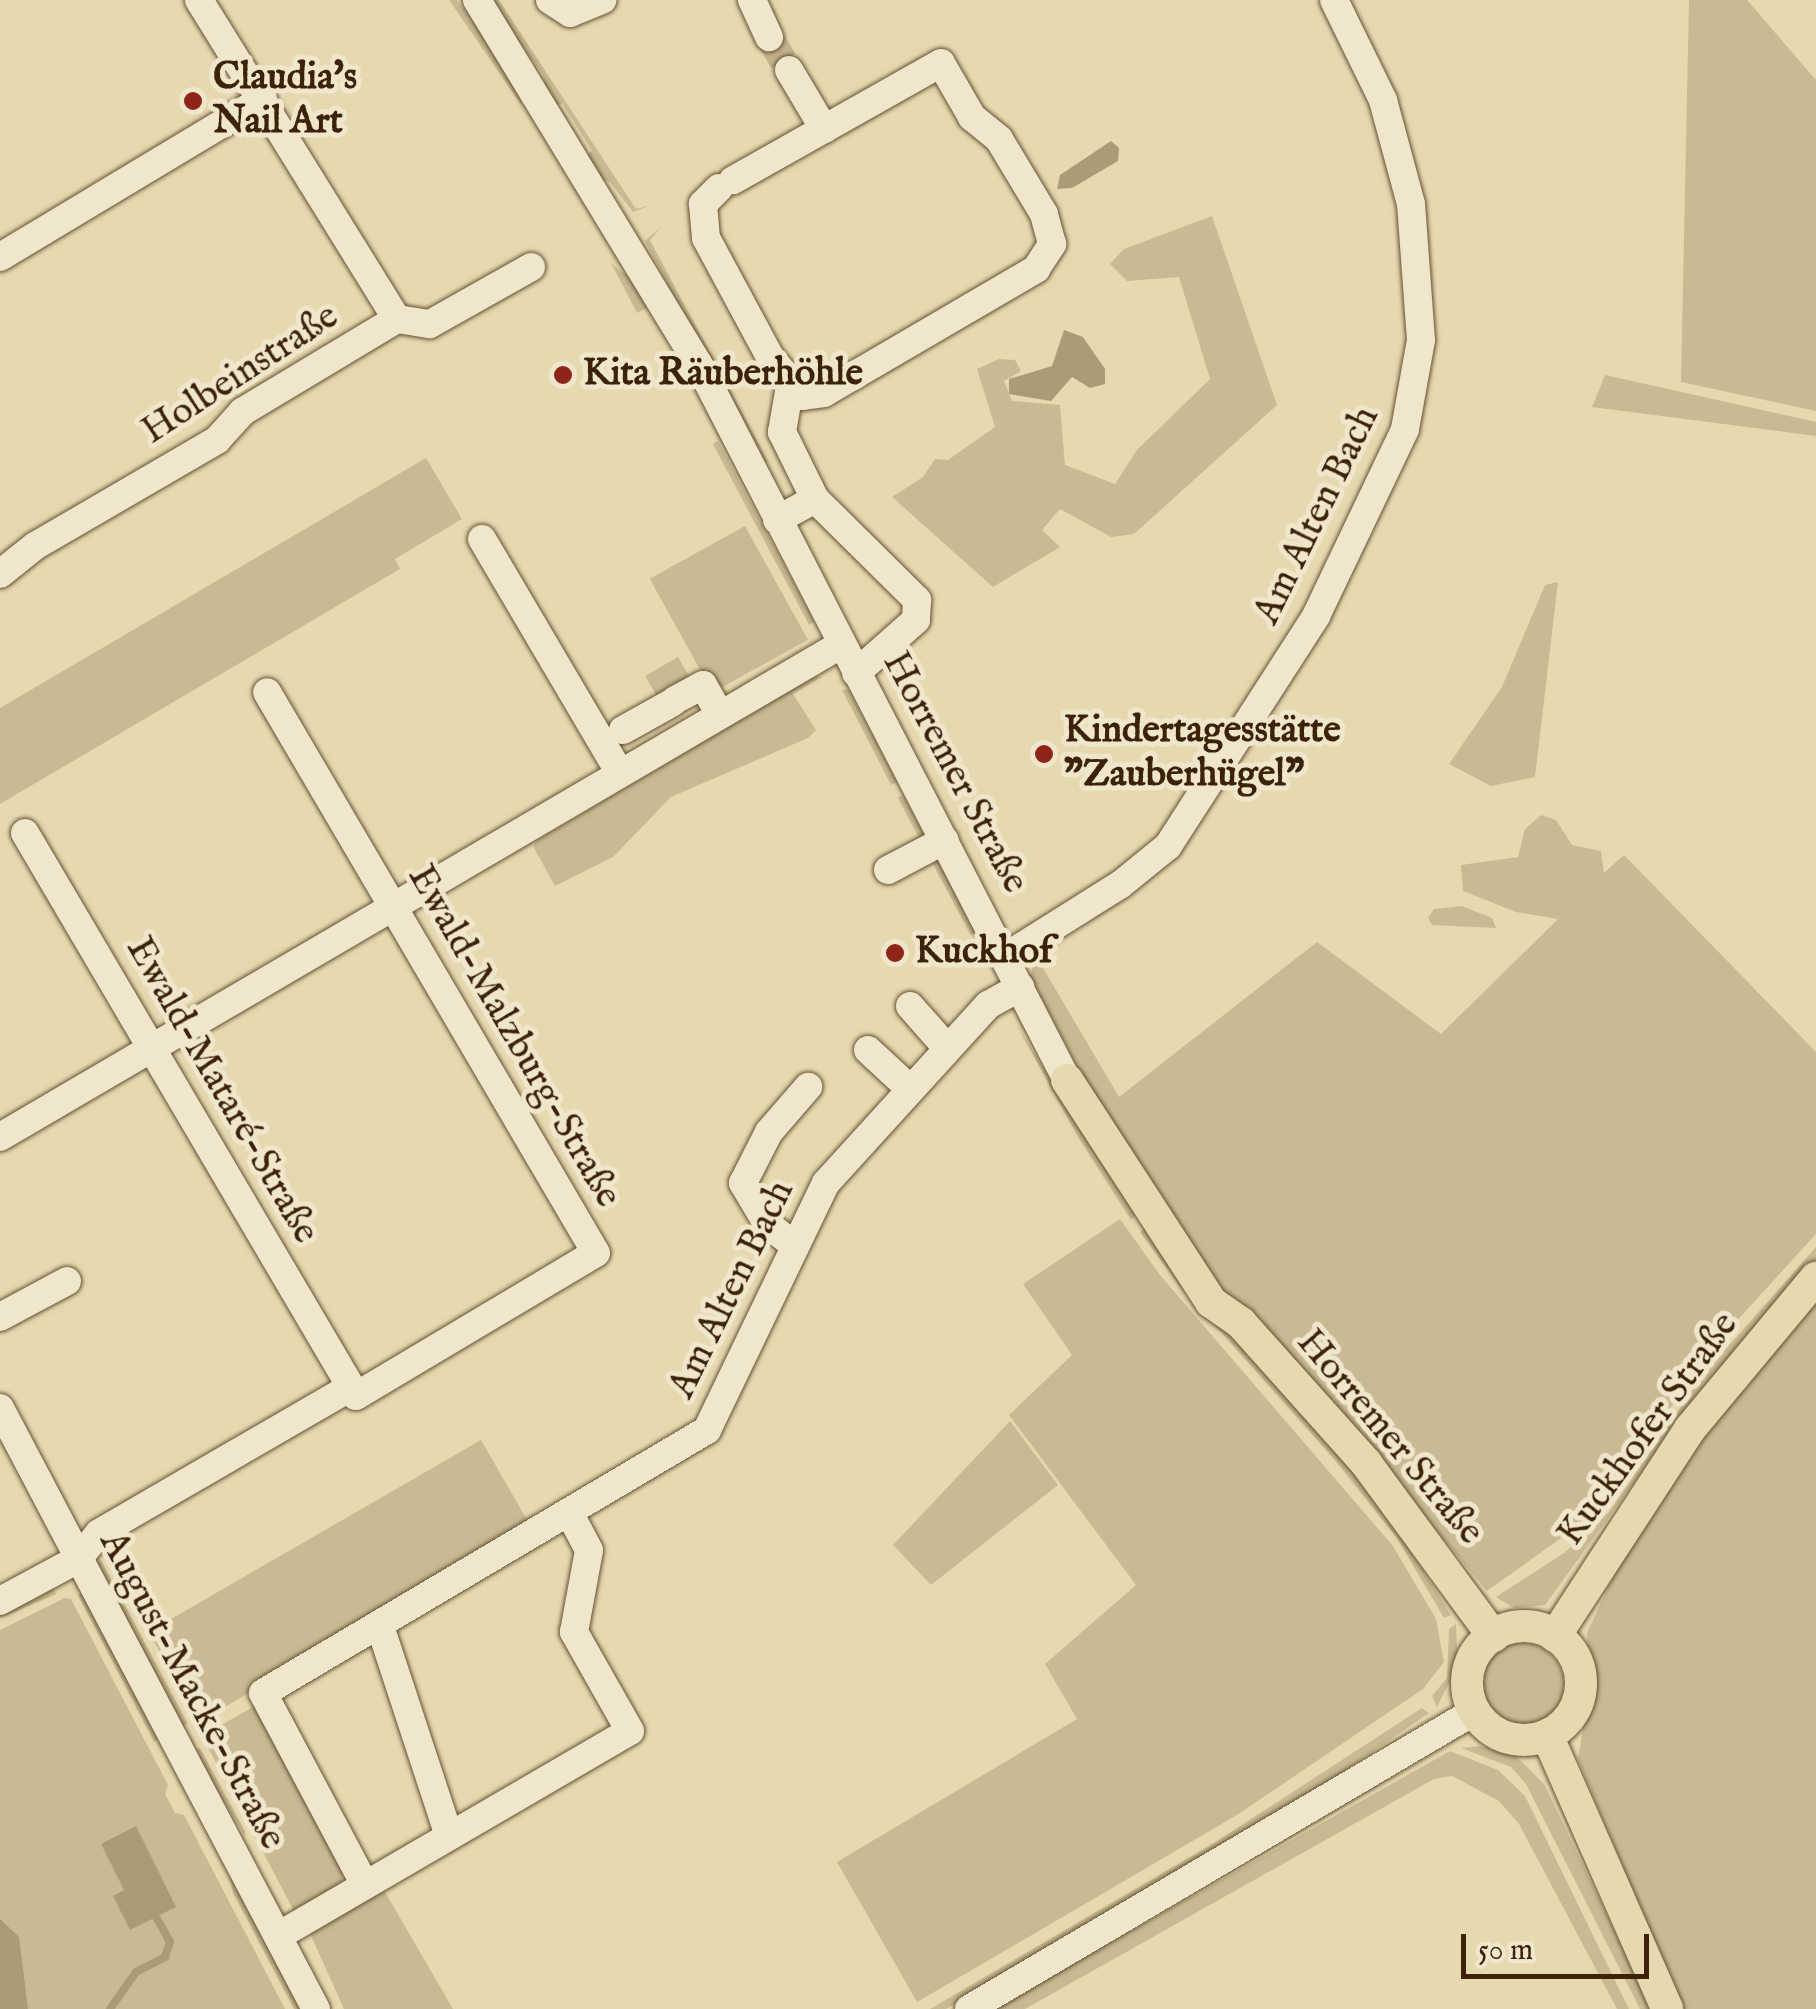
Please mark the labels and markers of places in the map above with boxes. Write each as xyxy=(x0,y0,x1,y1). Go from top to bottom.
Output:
place label: Claudia's Nail Art xyxy=(213,56,357,146)
marker: Claudia's Nail Art xyxy=(182,90,204,112)
place label: Kita Räuberhöhle xyxy=(583,352,863,398)
marker: Kita Räuberhöhle xyxy=(552,364,574,386)
place label: Kindertagesstätte "Zauberhügel" xyxy=(1064,709,1341,798)
marker: Kindertagesstätte "Zauberhügel" xyxy=(1033,743,1055,765)
place label: Kuckhof xyxy=(915,930,1053,976)
marker: Kuckhof xyxy=(884,942,906,964)

